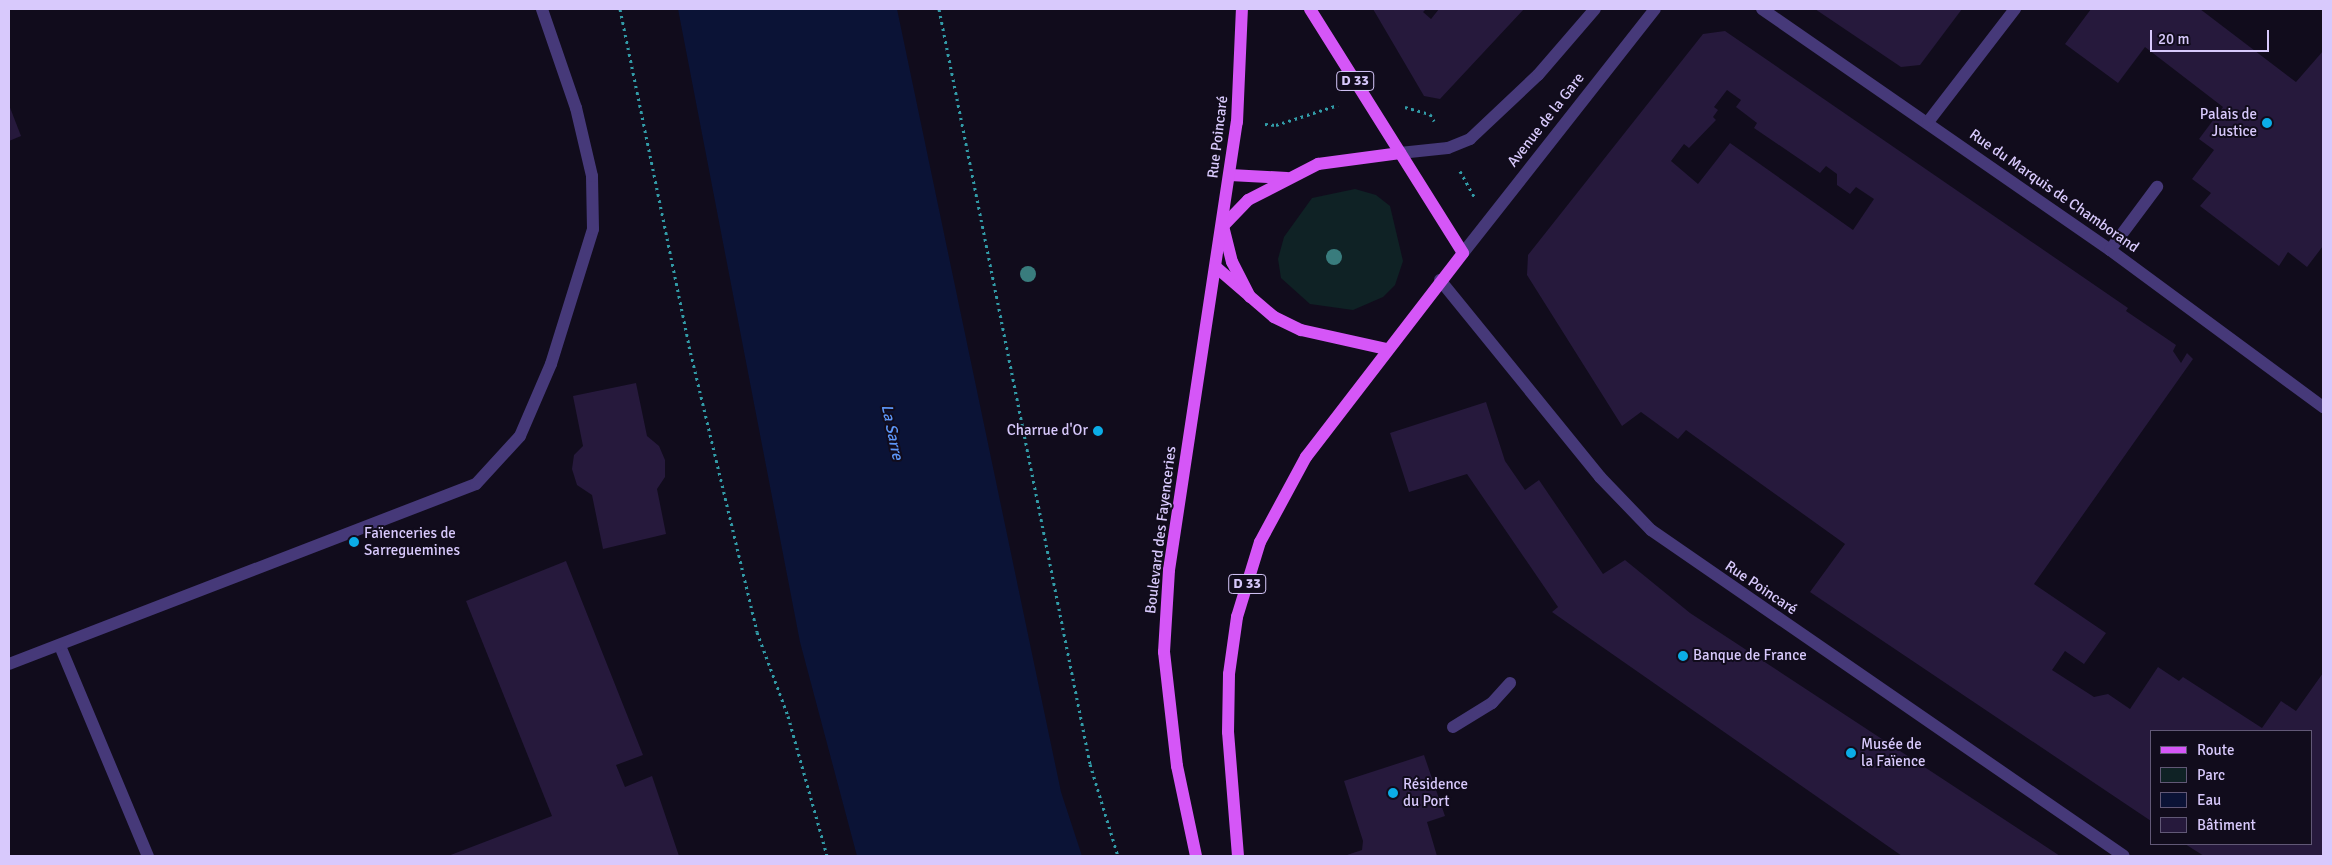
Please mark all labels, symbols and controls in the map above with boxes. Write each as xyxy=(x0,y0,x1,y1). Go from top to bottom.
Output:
scale bar xyxy=(2152,20,2271,52)
text: 20 m xyxy=(2158,30,2189,48)
street label: Avenue de la Gare xyxy=(1504,69,1588,171)
road number: D 33 xyxy=(1335,70,1375,92)
street label: Rue Poincaré xyxy=(1204,95,1232,179)
place label: Palais de Justice xyxy=(2200,105,2257,140)
marker: Palais de Justice xyxy=(2261,117,2273,129)
street label: Rue du Marquis de Chamborand xyxy=(1966,126,2142,256)
water label: La Sarre xyxy=(877,402,907,462)
place label: Charrue d'Or xyxy=(1007,422,1088,440)
marker: Charrue d'Or xyxy=(1092,425,1104,437)
street label: Boulevard des Fayenceries xyxy=(1142,445,1180,615)
place label: Faïenceries de Sarreguemines xyxy=(364,524,460,559)
marker: Faïenceries de Sarreguemines xyxy=(348,536,360,548)
street label: Rue Poincaré xyxy=(1721,557,1801,619)
road number: D 33 xyxy=(1227,572,1267,596)
place label: Banque de France xyxy=(1693,647,1807,665)
marker: Banque de France xyxy=(1677,650,1689,662)
legend xyxy=(2150,730,2312,845)
place label: Musée de la Faïence xyxy=(1861,735,1926,770)
text: Route xyxy=(2197,741,2234,759)
marker: Musée de la Faïence xyxy=(1845,747,1857,759)
text: Parc xyxy=(2197,766,2225,784)
place label: Résidence du Port xyxy=(1403,775,1468,810)
marker: Résidence du Port xyxy=(1387,787,1399,799)
text: Eau xyxy=(2197,791,2221,809)
text: Bâtiment xyxy=(2197,816,2256,834)

